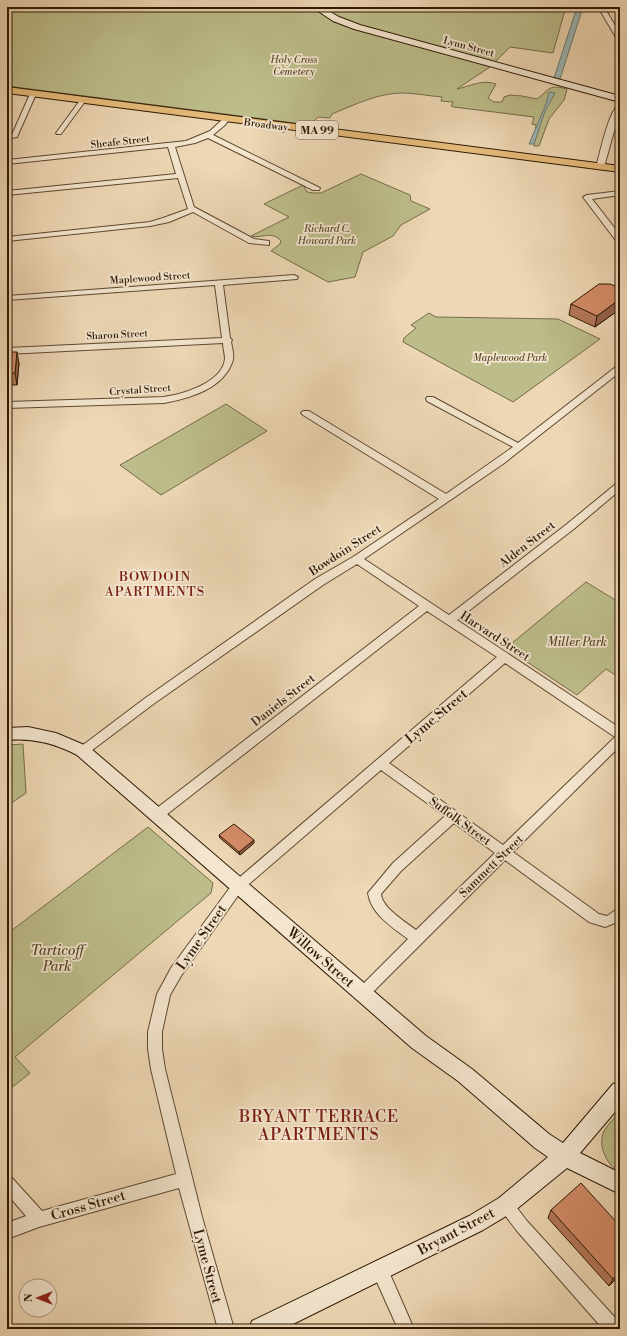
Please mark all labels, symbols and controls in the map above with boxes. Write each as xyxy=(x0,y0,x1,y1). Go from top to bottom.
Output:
street label: Lynn Street xyxy=(442,34,496,60)
park label: Holy Cross Cemetery xyxy=(270,54,318,78)
street label: Broadway xyxy=(242,116,289,134)
road number: MA 99 xyxy=(296,121,338,139)
street label: Sheafe Street xyxy=(90,133,151,151)
park label: Richard C. Howard Park xyxy=(297,223,356,247)
street label: Maplewood Street xyxy=(109,269,191,287)
street label: Sharon Street xyxy=(86,327,149,343)
park label: Maplewood Park xyxy=(473,352,547,364)
street label: Crystal Street xyxy=(109,382,172,398)
street label: Alden Street xyxy=(496,517,559,572)
street label: Bowdoin Street xyxy=(306,521,385,580)
district label: BOWDOIN APARTMENTS xyxy=(104,569,205,600)
street label: Harvard Street xyxy=(457,608,533,665)
park label: Miller Park xyxy=(547,635,607,650)
street label: Daniels Street xyxy=(249,670,319,730)
street label: Lyme Street xyxy=(402,685,472,748)
street label: Suffolk Street xyxy=(426,794,494,849)
street label: Sammett Street xyxy=(456,831,527,901)
street label: Lyme Street xyxy=(173,901,231,974)
street label: Willow Street xyxy=(282,923,358,992)
park label: Tarticoff Park xyxy=(31,942,87,976)
district label: BRYANT TERRACE APARTMENTS xyxy=(238,1107,399,1145)
street label: Cross Street xyxy=(49,1187,128,1225)
street label: Bryant Street xyxy=(414,1204,498,1260)
street label: Lyme Street xyxy=(189,1227,226,1305)
north arrow xyxy=(18,1278,58,1318)
text: N xyxy=(22,1293,36,1302)

